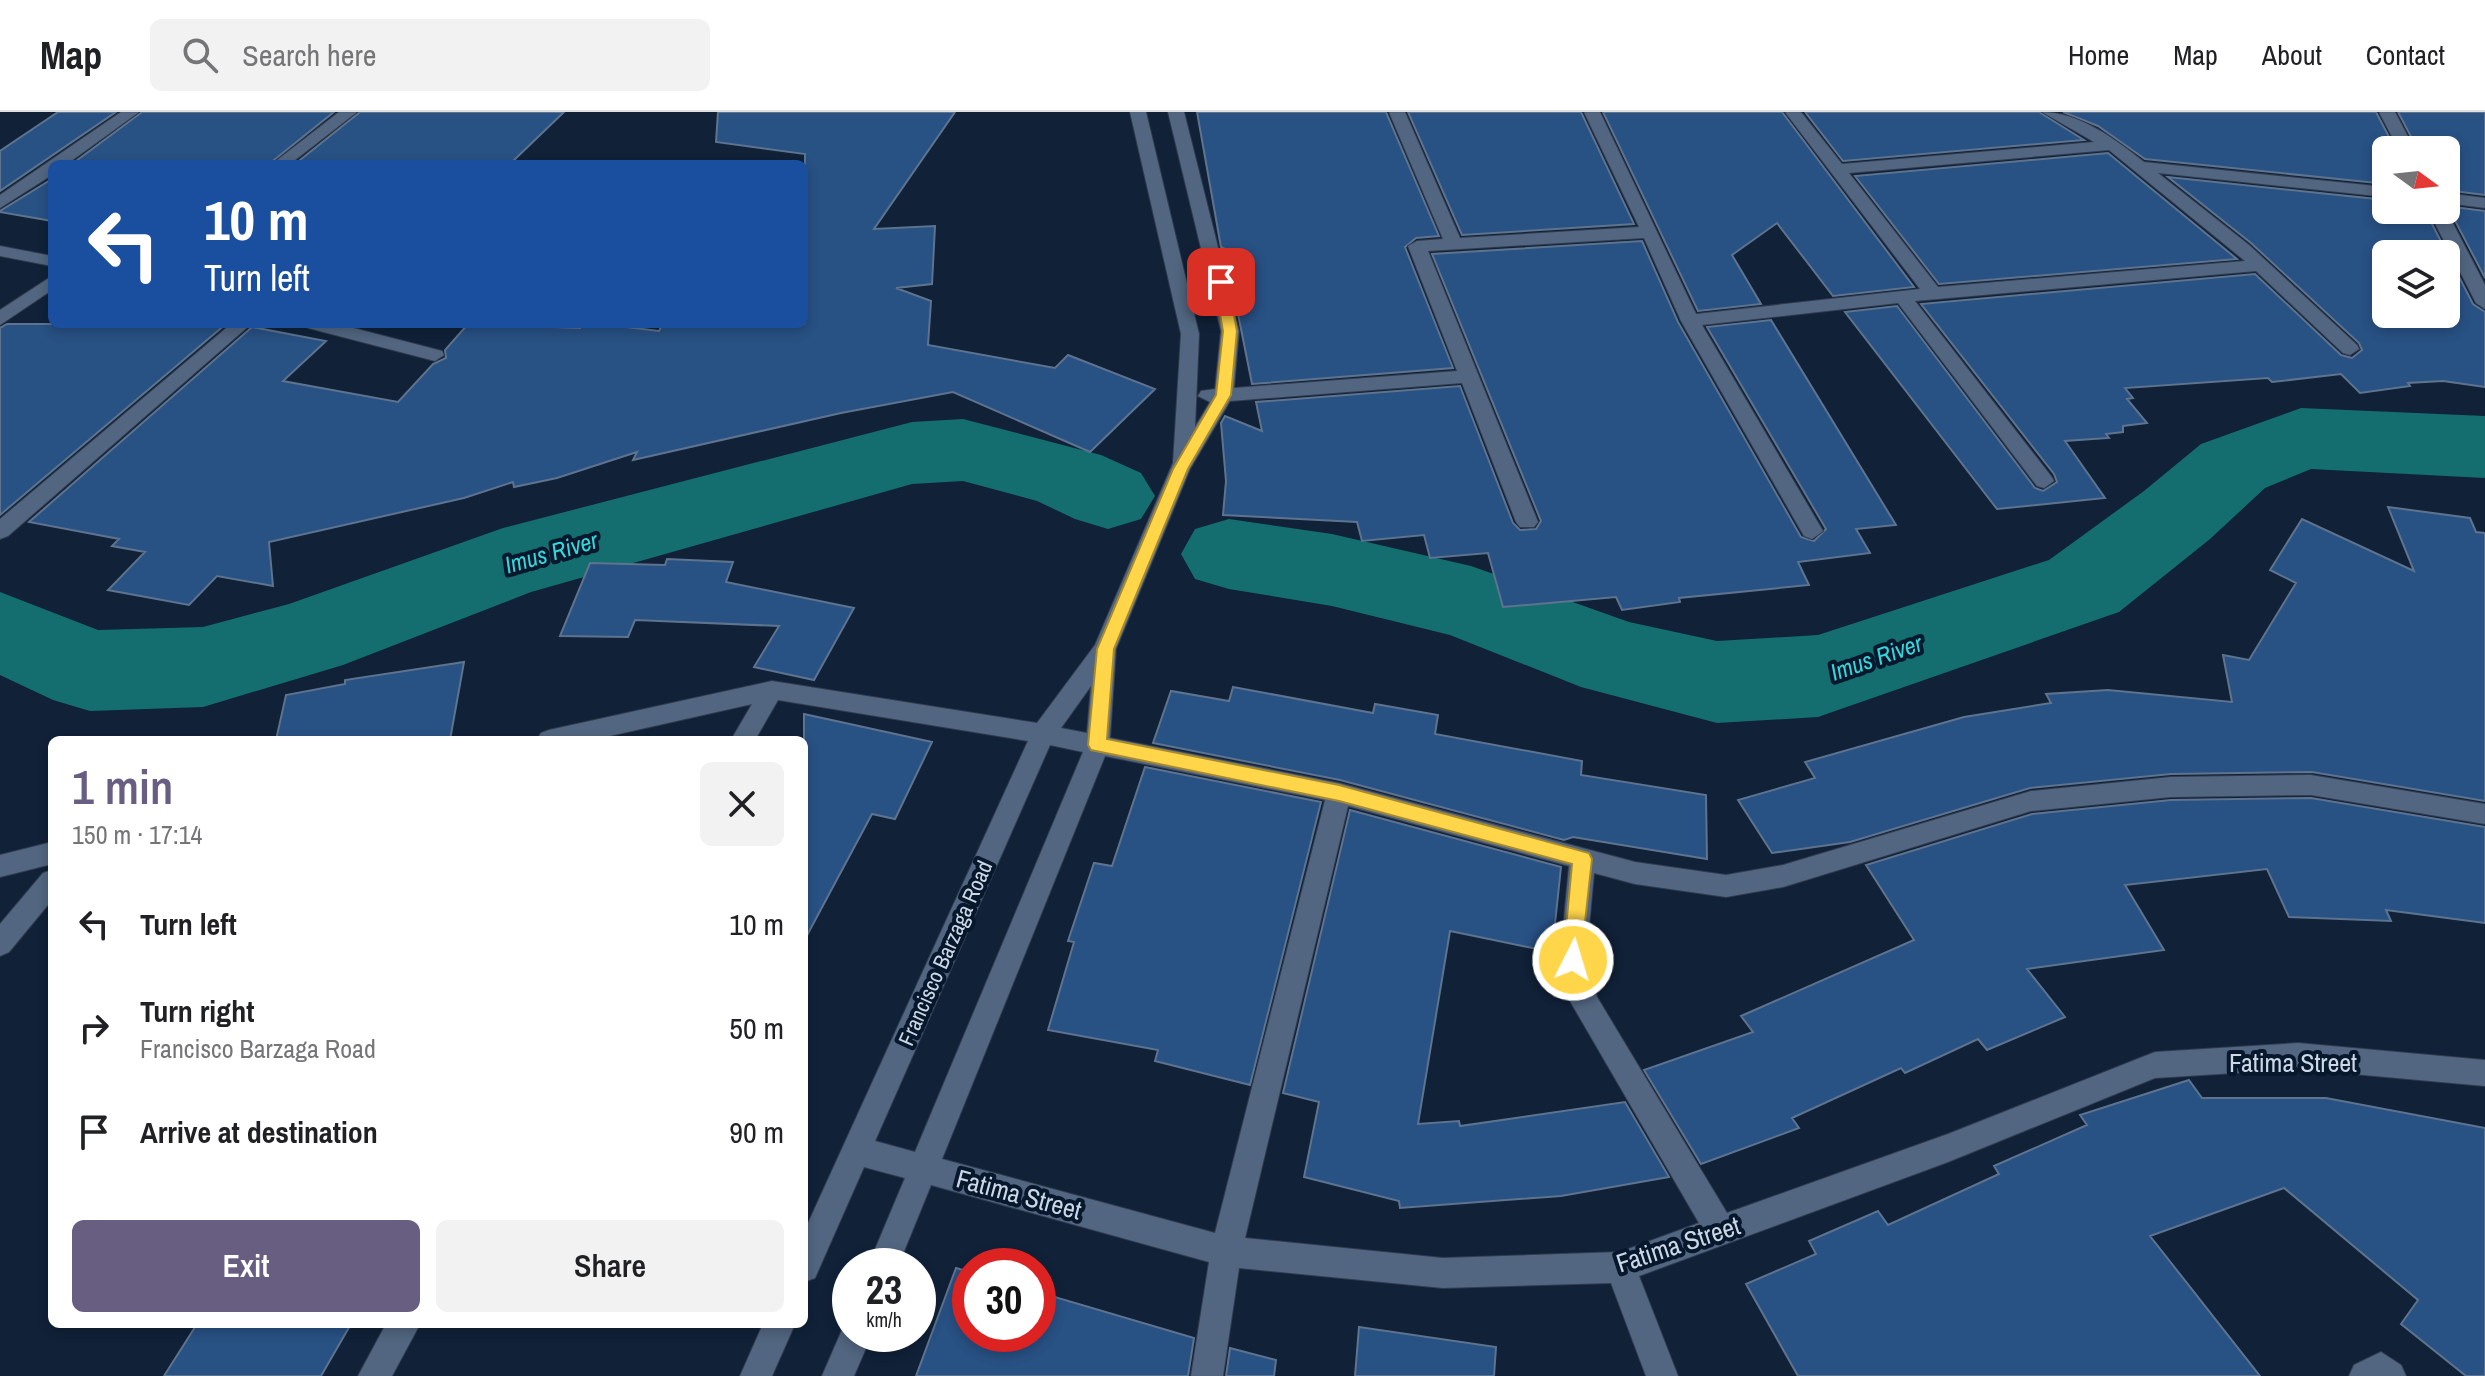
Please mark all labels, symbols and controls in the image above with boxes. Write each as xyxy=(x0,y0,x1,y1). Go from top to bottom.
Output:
search box xyxy=(150,19,710,91)
text: Map xyxy=(40,30,102,81)
icon: search xyxy=(178,33,222,77)
text: Search here xyxy=(242,35,376,75)
text: Home xyxy=(2068,36,2129,74)
text: Map xyxy=(2173,36,2218,74)
text: About xyxy=(2262,36,2322,74)
text: Contact xyxy=(2366,36,2445,74)
north arrow xyxy=(2372,136,2460,224)
map controls xyxy=(2372,136,2460,328)
text: 10 m xyxy=(204,182,309,257)
icon: left xyxy=(72,192,176,296)
button: layers xyxy=(2372,240,2460,328)
pin xyxy=(1187,248,1255,316)
text: Turn left xyxy=(204,254,310,302)
icon: arrive xyxy=(1199,260,1243,304)
water label: Imus River xyxy=(501,523,603,580)
water label: Imus River xyxy=(1826,626,1928,688)
text: 1 min xyxy=(72,754,173,819)
button: close xyxy=(700,762,784,846)
text: 150 m · 17:14 xyxy=(72,817,202,852)
street label: Francisco Barzaga Road xyxy=(891,856,999,1050)
icon: left xyxy=(72,902,116,946)
text: Turn left xyxy=(140,904,237,944)
text: 10 m xyxy=(729,904,784,944)
position arrow xyxy=(1531,918,1615,1002)
text: Turn right xyxy=(140,991,254,1031)
icon: right xyxy=(72,1006,116,1050)
text: 50 m xyxy=(729,1008,784,1048)
text: Francisco Barzaga Road xyxy=(140,1031,376,1066)
street label: Fatima Street xyxy=(2229,1045,2357,1080)
icon: arrive xyxy=(72,1110,116,1154)
text: Arrive at destination xyxy=(140,1112,378,1152)
text: 90 m xyxy=(729,1112,784,1152)
street label: Fatima Street xyxy=(953,1161,1085,1228)
street label: Fatima Street xyxy=(1612,1208,1744,1280)
button: Exit xyxy=(72,1220,420,1312)
button: Share xyxy=(436,1220,784,1312)
speed limit sign: 30 xyxy=(952,1248,1056,1352)
text: 23 xyxy=(866,1263,902,1316)
text: km/h xyxy=(866,1306,902,1333)

